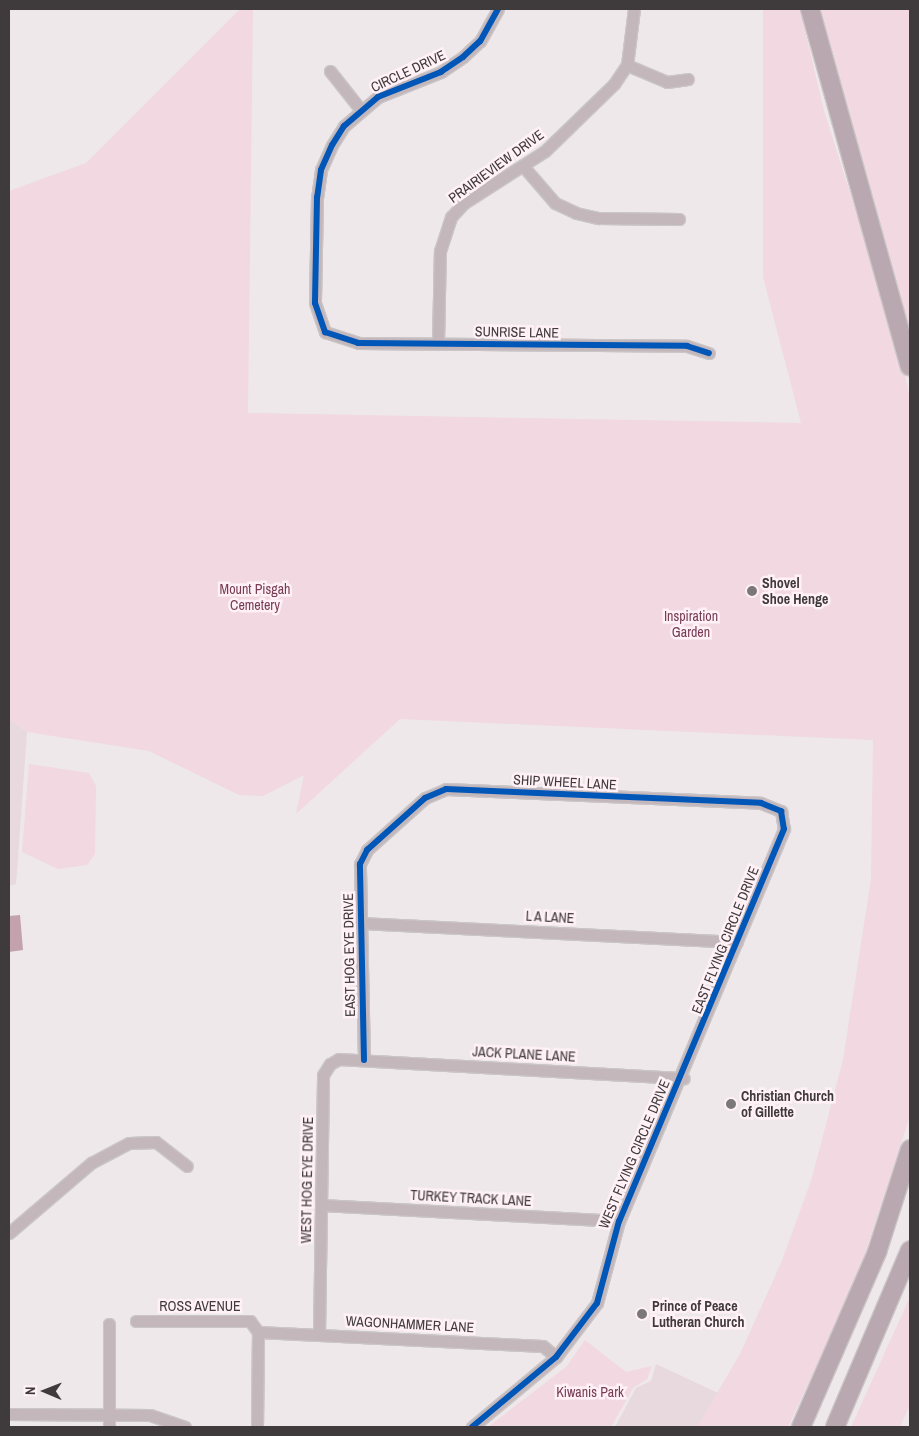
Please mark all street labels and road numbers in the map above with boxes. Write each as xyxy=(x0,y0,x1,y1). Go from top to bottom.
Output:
street label: CIRCLE DRIVE xyxy=(368,46,448,96)
street label: PRAIRIEVIEW DRIVE xyxy=(445,126,547,206)
street label: SUNRISE LANE xyxy=(475,323,559,341)
street label: SHIP WHEEL LANE xyxy=(513,771,617,793)
street label: EAST FLYING CIRCLE DRIVE xyxy=(688,864,762,1016)
street label: EAST HOG EYE DRIVE xyxy=(340,893,358,1017)
street label: L A LANE xyxy=(524,907,576,927)
street label: JACK PLANE LANE xyxy=(472,1043,576,1065)
street label: WEST FLYING CIRCLE DRIVE xyxy=(595,1077,673,1231)
street label: WEST HOG EYE DRIVE xyxy=(297,1116,317,1244)
street label: TURKEY TRACK LANE xyxy=(410,1186,532,1210)
street label: ROSS AVENUE xyxy=(159,1298,241,1314)
street label: WAGONHAMMER LANE xyxy=(345,1312,475,1336)

